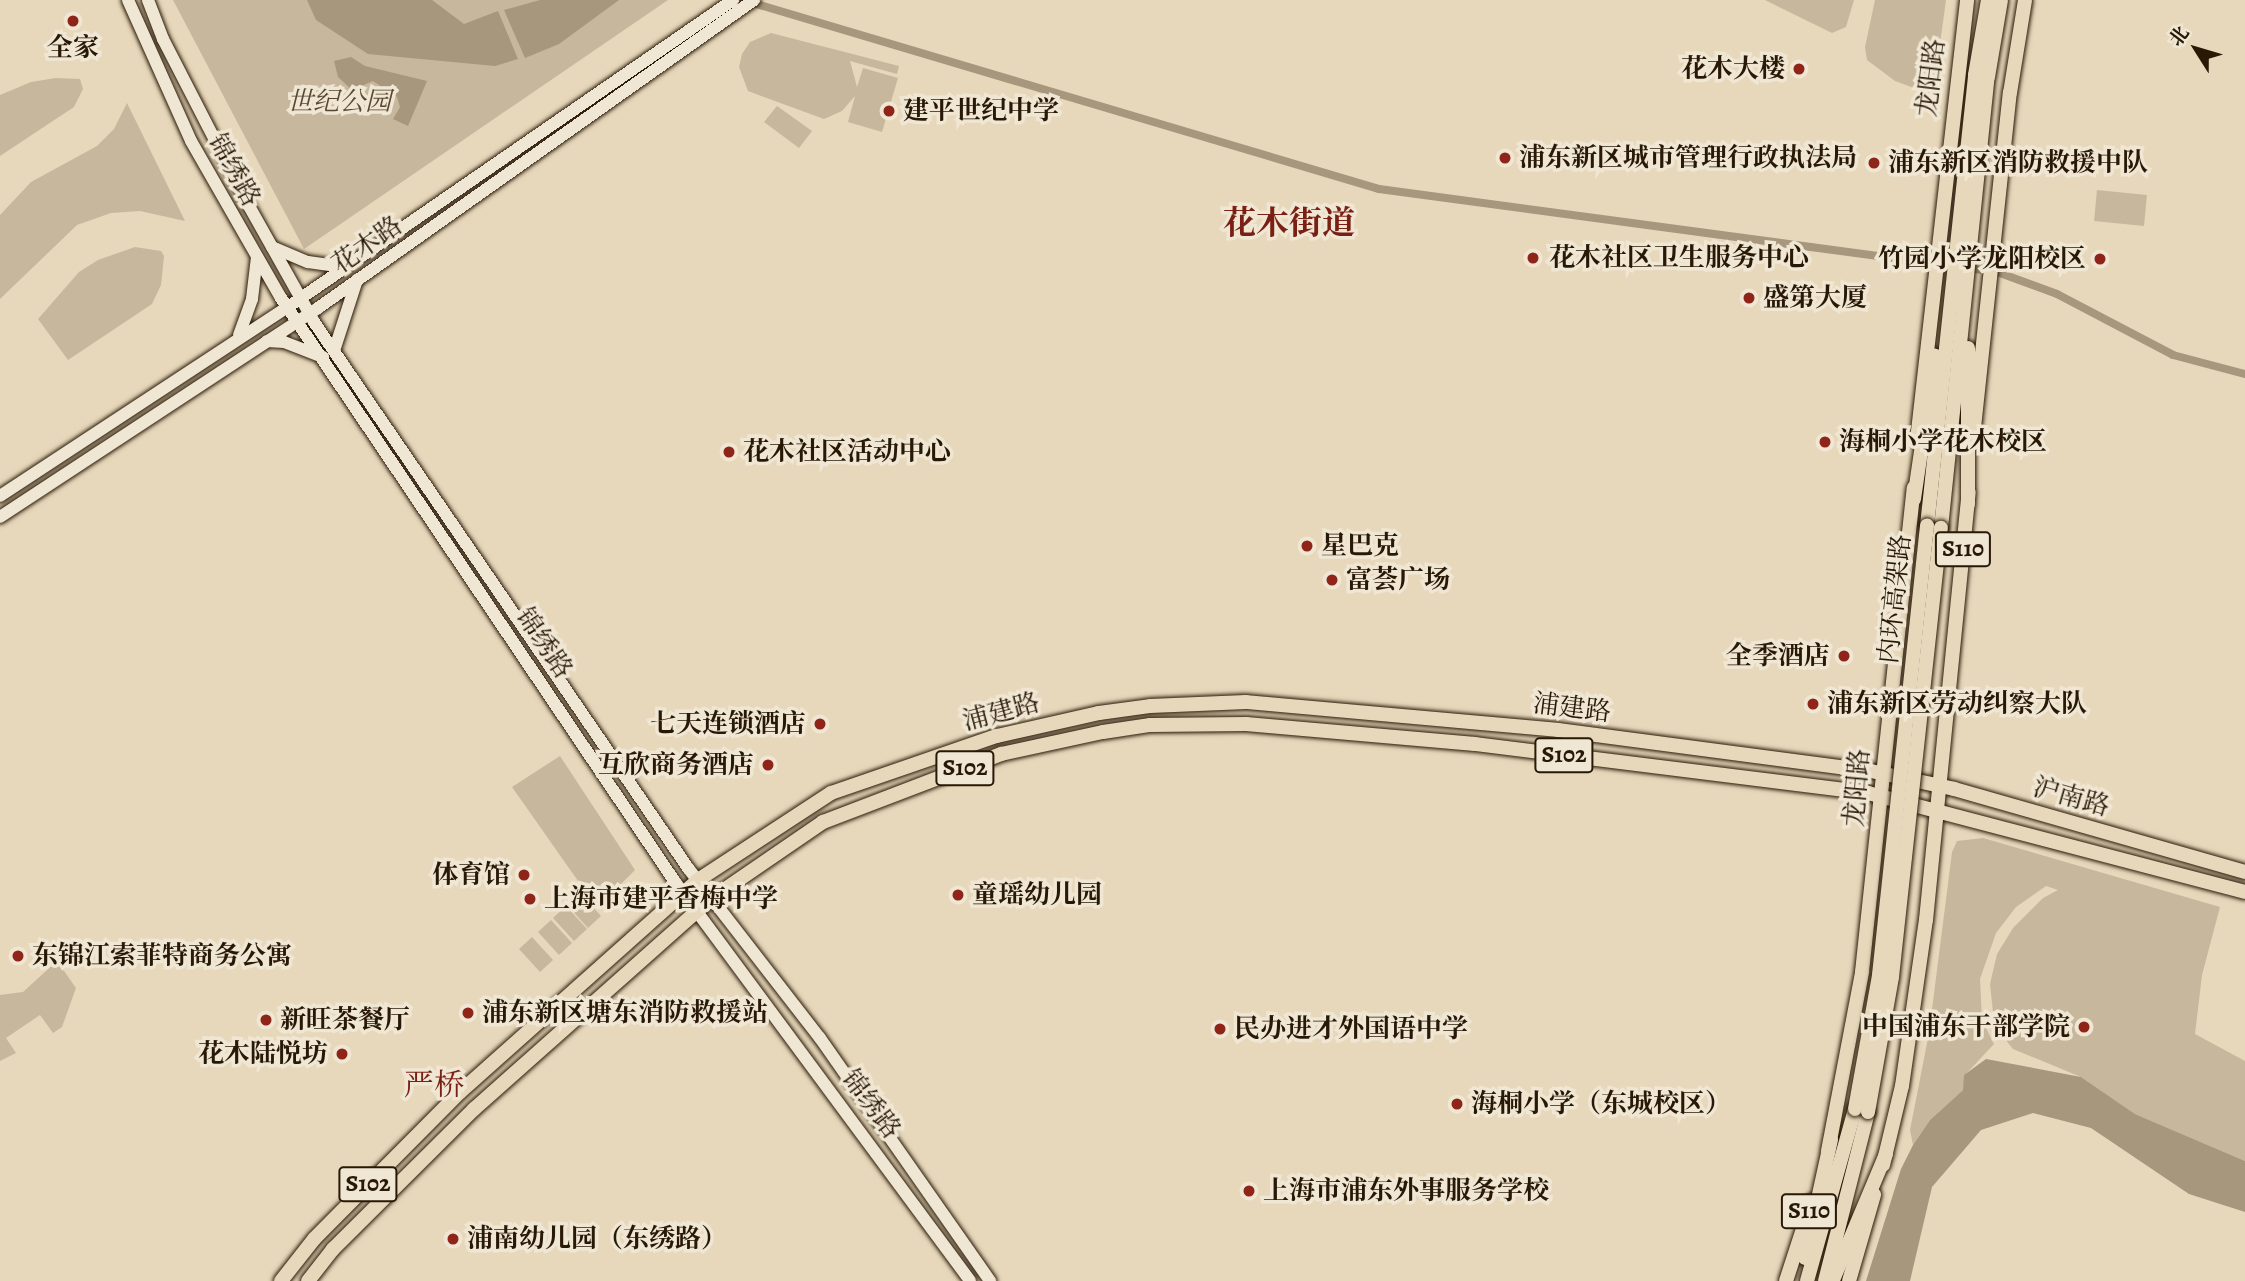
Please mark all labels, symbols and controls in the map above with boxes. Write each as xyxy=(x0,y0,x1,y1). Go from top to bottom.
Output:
marker: 全家 xyxy=(65,13,81,29)
north arrow xyxy=(2161,14,2231,84)
text: 北 xyxy=(2163,21,2195,52)
place label: 全家 xyxy=(47,32,99,64)
street label: 龙阳路 xyxy=(1911,37,1951,119)
place label: 花木大楼 xyxy=(1681,53,1785,85)
marker: 花木大楼 xyxy=(1791,61,1807,77)
park label: 世纪公园 xyxy=(287,86,391,118)
place label: 建平世纪中学 xyxy=(903,95,1059,127)
marker: 建平世纪中学 xyxy=(881,103,897,119)
street label: 锦绣路 xyxy=(201,128,267,212)
place label: 浦东新区城市管理行政执法局 xyxy=(1519,142,1857,174)
place label: 浦东新区消防救援中队 xyxy=(1888,147,2148,179)
marker: 浦东新区城市管理行政执法局 xyxy=(1497,150,1513,166)
marker: 浦东新区消防救援中队 xyxy=(1866,155,1882,171)
district label: 花木街道 xyxy=(1223,203,1355,243)
street label: 花木路 xyxy=(326,210,408,280)
place label: 花木社区卫生服务中心 xyxy=(1549,242,1809,274)
place label: 竹园小学龙阳校区 xyxy=(1878,243,2086,275)
marker: 花木社区卫生服务中心 xyxy=(1523,248,1543,268)
marker: 竹园小学龙阳校区 xyxy=(2092,251,2108,267)
place label: 盛第大厦 xyxy=(1763,282,1867,314)
marker: 盛第大厦 xyxy=(1741,290,1757,306)
place label: 海桐小学花木校区 xyxy=(1839,426,2047,458)
marker: 海桐小学花木校区 xyxy=(1817,434,1833,450)
place label: 花木社区活动中心 xyxy=(743,436,951,468)
marker: 花木社区活动中心 xyxy=(721,444,737,460)
road number: S110 xyxy=(1933,528,1993,570)
place label: 星巴克 xyxy=(1321,530,1399,562)
street label: 内环高架路 xyxy=(1873,533,1917,665)
marker: 星巴克 xyxy=(1299,538,1315,554)
place label: 富荟广场 xyxy=(1346,564,1450,596)
marker: 富荟广场 xyxy=(1324,572,1340,588)
street label: 锦绣路 xyxy=(509,602,579,684)
place label: 全季酒店 xyxy=(1726,640,1830,672)
marker: 全季酒店 xyxy=(1836,648,1852,664)
street label: 浦建路 xyxy=(959,687,1043,737)
street label: 浦建路 xyxy=(1531,688,1613,728)
place label: 浦东新区劳动纠察大队 xyxy=(1827,688,2087,720)
marker: 浦东新区劳动纠察大队 xyxy=(1805,696,1821,712)
place label: 七天连锁酒店 xyxy=(650,708,806,740)
marker: 七天连锁酒店 xyxy=(812,716,828,732)
road number: S102 xyxy=(1534,734,1594,776)
road number: S102 xyxy=(935,748,995,788)
street label: 龙阳路 xyxy=(1838,748,1876,828)
place label: 互欣商务酒店 xyxy=(598,749,754,781)
marker: 互欣商务酒店 xyxy=(760,757,776,773)
street label: 沪南路 xyxy=(2029,771,2113,823)
place label: 体育馆 xyxy=(432,859,510,891)
marker: 体育馆 xyxy=(516,867,532,883)
place label: 童瑶幼儿园 xyxy=(972,879,1102,911)
place label: 上海市建平香梅中学 xyxy=(544,883,778,915)
marker: 童瑶幼儿园 xyxy=(950,887,966,903)
marker: 上海市建平香梅中学 xyxy=(522,891,538,907)
place label: 东锦江索菲特商务公寓 xyxy=(32,940,292,972)
marker: 东锦江索菲特商务公寓 xyxy=(10,948,26,964)
place label: 浦东新区塘东消防救援站 xyxy=(482,997,768,1029)
place label: 新旺茶餐厅 xyxy=(280,1004,410,1036)
marker: 浦东新区塘东消防救援站 xyxy=(460,1005,476,1021)
place label: 中国浦东干部学院 xyxy=(1862,1011,2070,1043)
marker: 新旺茶餐厅 xyxy=(258,1012,274,1028)
place label: 民办进才外国语中学 xyxy=(1234,1013,1468,1045)
marker: 中国浦东干部学院 xyxy=(2076,1019,2092,1035)
marker: 民办进才外国语中学 xyxy=(1212,1021,1228,1037)
place label: 花木陆悦坊 xyxy=(198,1038,328,1070)
marker: 花木陆悦坊 xyxy=(334,1046,350,1062)
street label: 锦绣路 xyxy=(835,1063,907,1145)
district label: 严桥 xyxy=(404,1067,464,1103)
place label: 海桐小学（东城校区） xyxy=(1471,1088,1731,1120)
marker: 海桐小学（东城校区） xyxy=(1449,1096,1465,1112)
road number: S102 xyxy=(338,1164,398,1204)
place label: 上海市浦东外事服务学校 xyxy=(1263,1175,1549,1207)
marker: 上海市浦东外事服务学校 xyxy=(1241,1183,1257,1199)
road number: S110 xyxy=(1779,1190,1839,1232)
place label: 浦南幼儿园（东绣路） xyxy=(467,1223,727,1255)
marker: 浦南幼儿园（东绣路） xyxy=(445,1231,461,1247)

